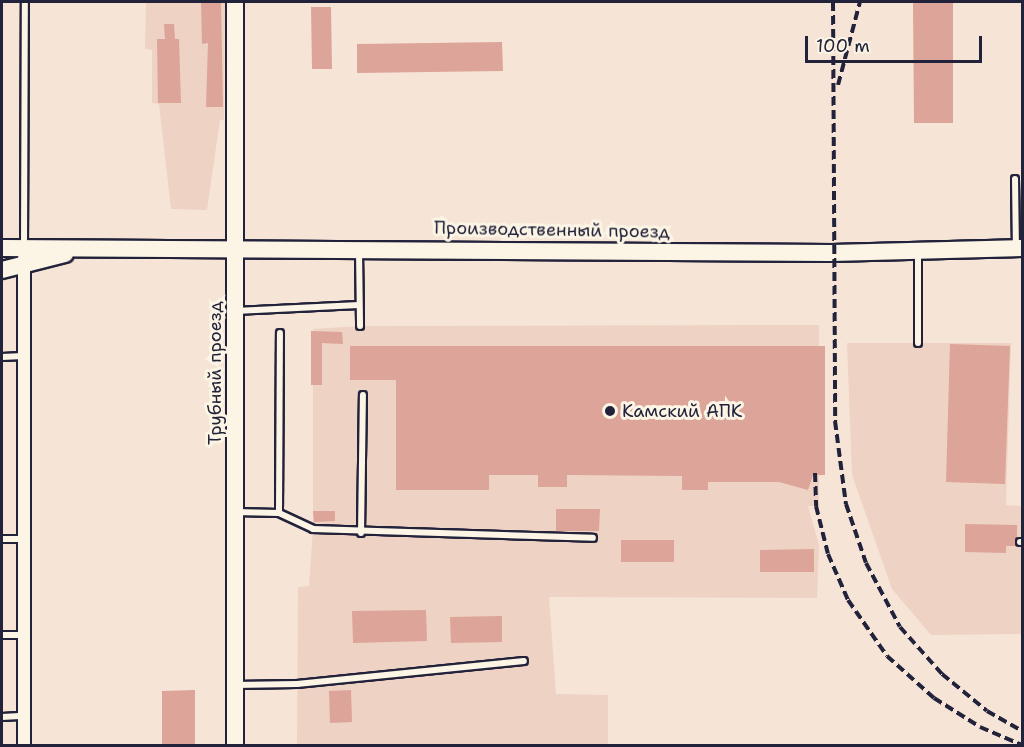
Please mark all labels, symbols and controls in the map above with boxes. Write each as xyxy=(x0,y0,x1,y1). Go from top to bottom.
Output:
scale bar xyxy=(808,24,985,62)
text: 100 m xyxy=(816,34,870,58)
street label: Производственный проезд xyxy=(434,217,670,243)
street label: Трубный проезд xyxy=(204,301,226,445)
place label: Камский АПК xyxy=(622,400,742,422)
marker: Камский АПК xyxy=(603,404,617,418)

